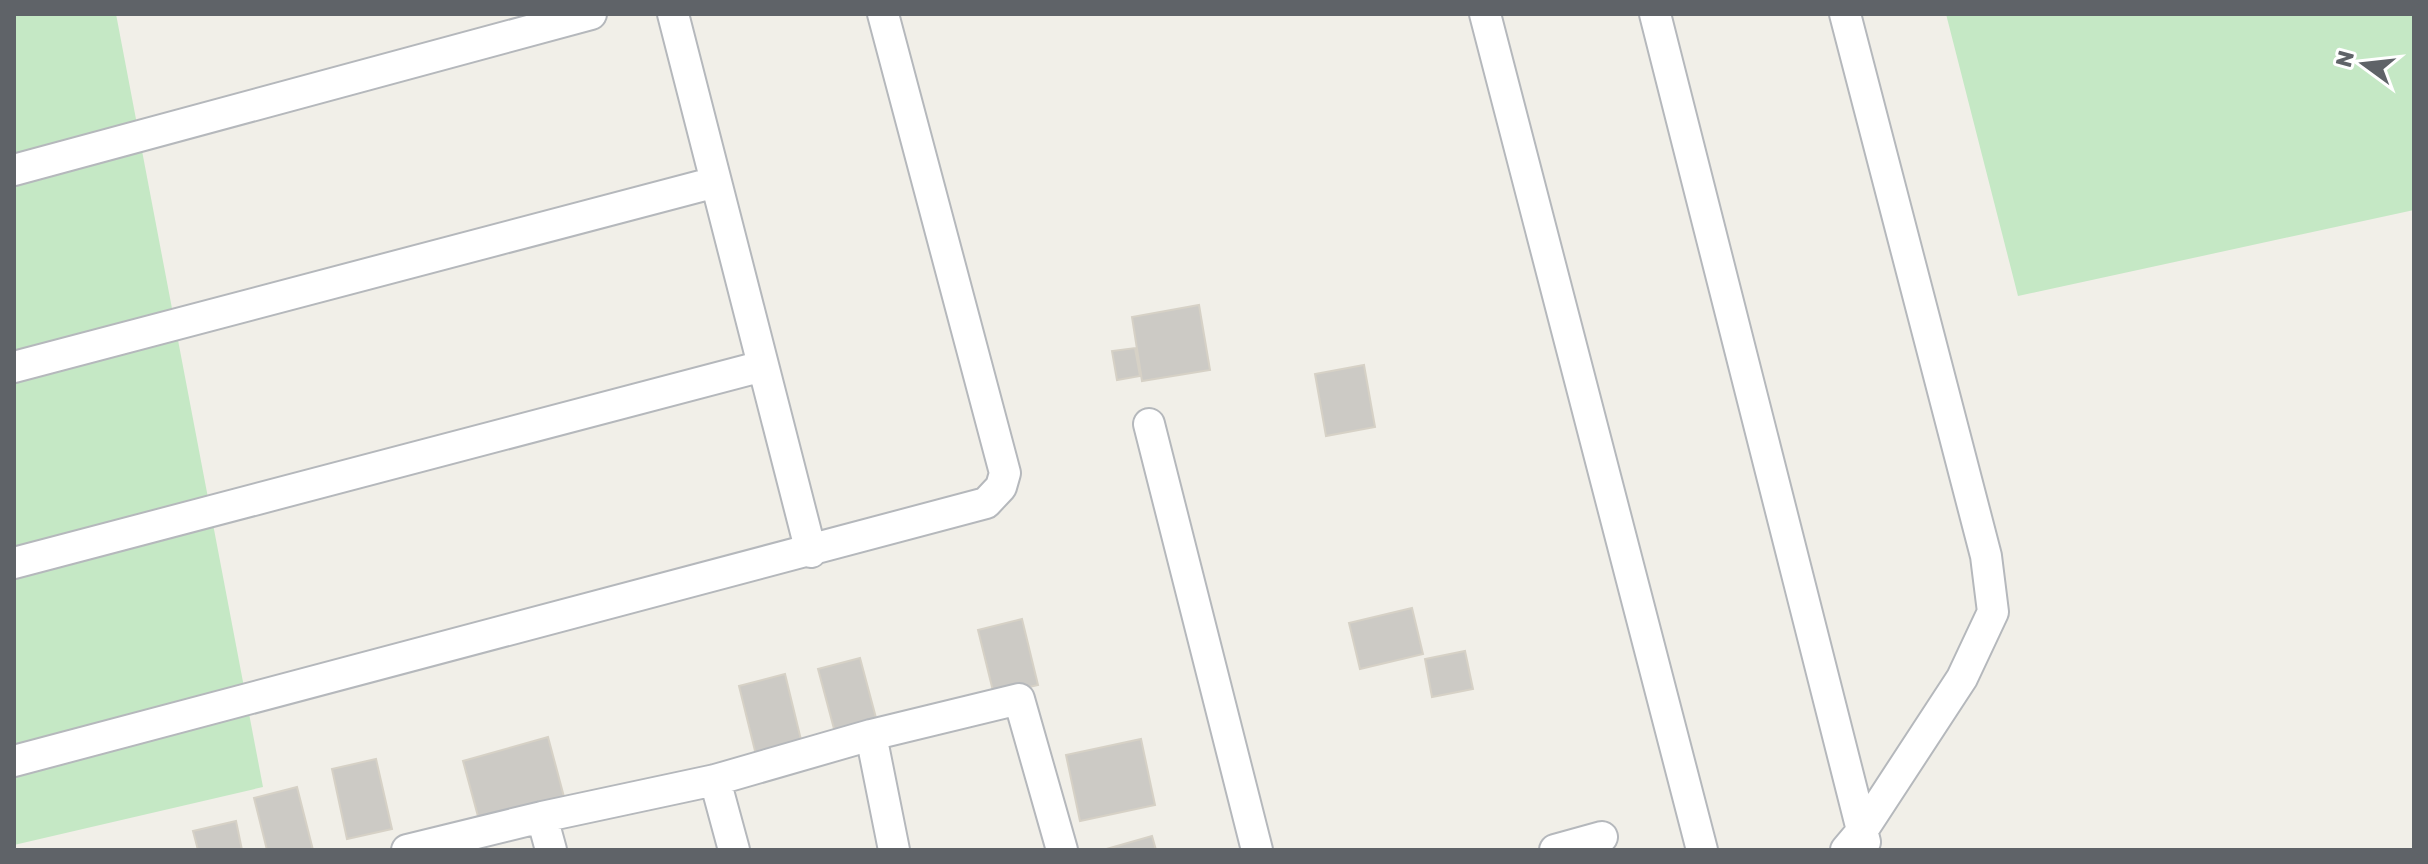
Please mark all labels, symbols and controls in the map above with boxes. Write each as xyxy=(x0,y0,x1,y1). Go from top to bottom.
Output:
north arrow xyxy=(2324,24,2404,104)
text: N xyxy=(2330,48,2360,70)

